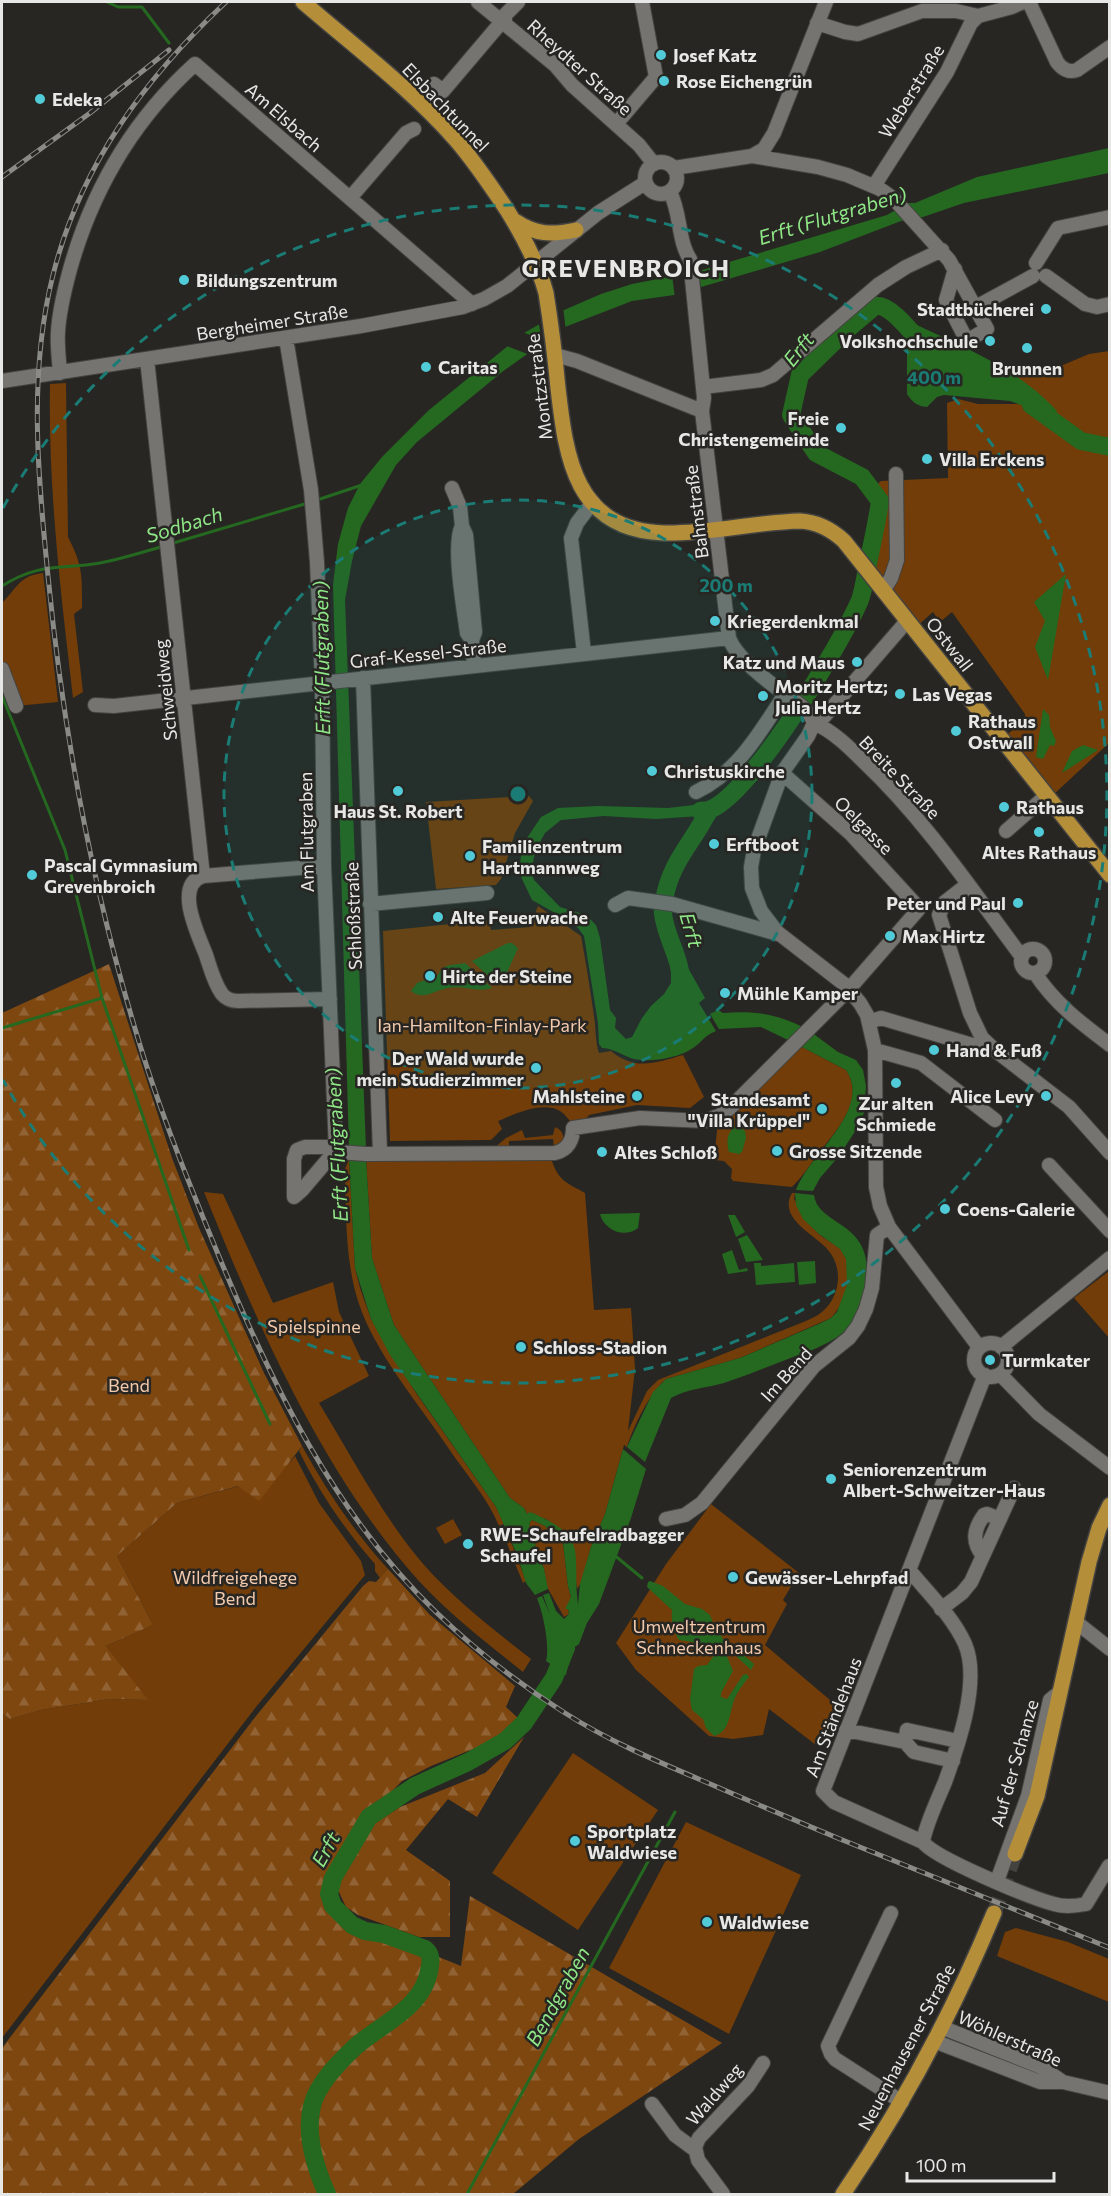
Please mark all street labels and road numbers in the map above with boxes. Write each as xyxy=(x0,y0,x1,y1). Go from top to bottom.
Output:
street label: Rheydter Straße xyxy=(523,14,637,120)
street label: Weberstraße xyxy=(874,40,948,142)
street label: Elsbachtunnel xyxy=(398,58,494,156)
street label: Am Elsbach xyxy=(241,78,327,156)
street label: Bergheimer Straße xyxy=(195,299,349,345)
street label: Montzstraße xyxy=(522,333,556,441)
street label: Bahnstraße xyxy=(679,464,713,560)
street label: Ostwall xyxy=(922,612,978,676)
street label: Graf-Kessel-Straße xyxy=(349,634,507,672)
street label: Schweidweg xyxy=(149,638,181,742)
street label: Breite Straße xyxy=(855,731,945,823)
street label: Am Flutgraben xyxy=(294,772,318,892)
street label: Oelgasse xyxy=(830,791,898,859)
street label: Schloßstraße xyxy=(340,862,366,970)
street label: Im Bend xyxy=(756,1342,816,1406)
street label: Am Ständehaus xyxy=(800,1654,866,1780)
street label: Auf der Schanze xyxy=(985,1697,1043,1829)
street label: Neuenhausener Straße xyxy=(853,1960,959,2134)
street label: Wöhlerstraße xyxy=(955,2005,1065,2071)
street label: Waldweg xyxy=(681,2058,747,2130)

